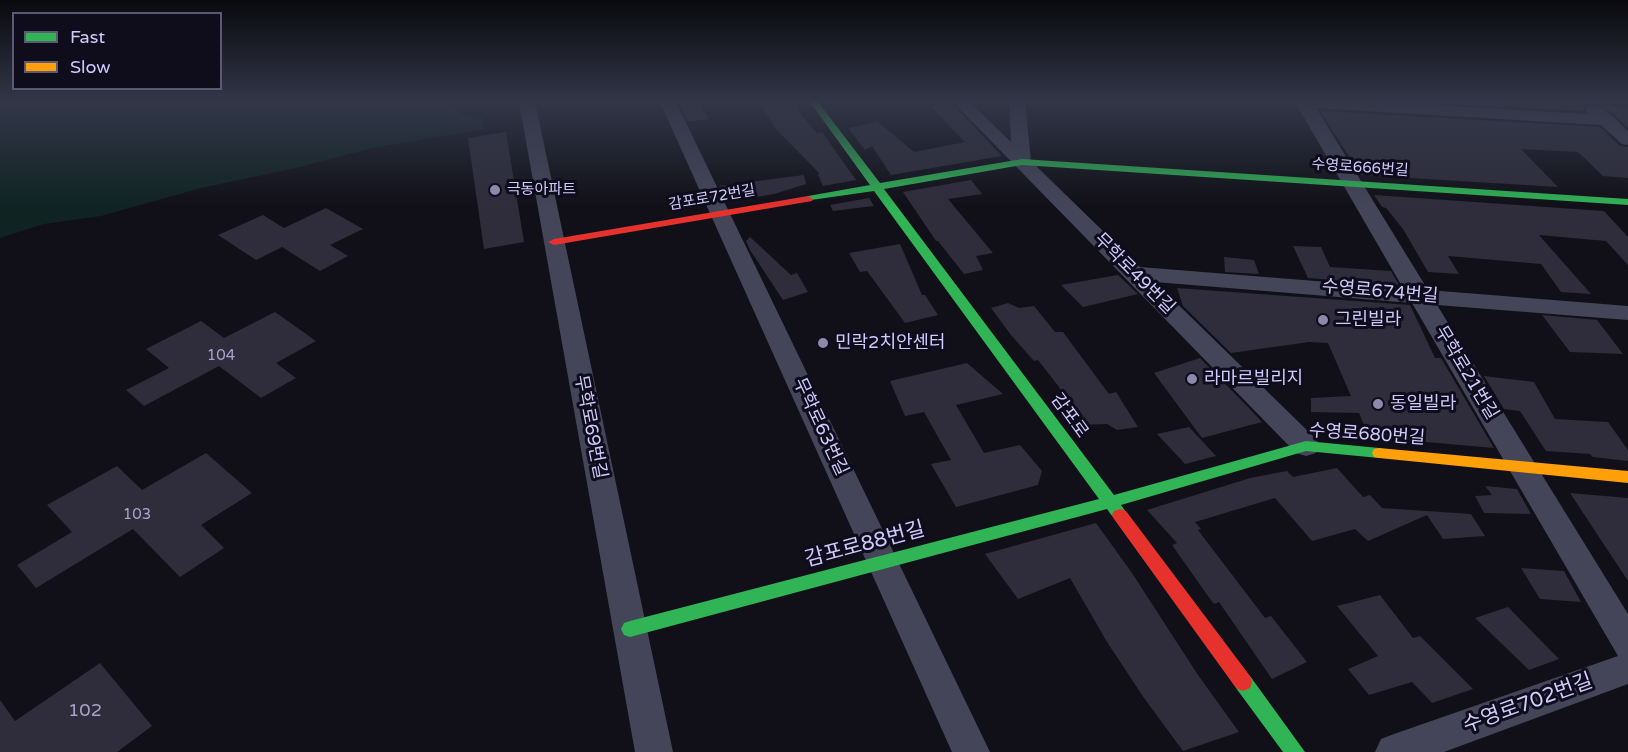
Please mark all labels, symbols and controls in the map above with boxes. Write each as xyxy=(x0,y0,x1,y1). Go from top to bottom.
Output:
legend xyxy=(12,12,222,90)
text: Fast xyxy=(70,26,105,48)
text: Slow xyxy=(70,56,111,78)
street label: 수영로666번길 xyxy=(1311,156,1409,180)
place label: 극동아파트 xyxy=(507,181,576,199)
street label: 감포로72번길 xyxy=(667,182,757,214)
marker: 극동아파트 xyxy=(488,183,502,197)
street label: 무학로49번길 xyxy=(1089,229,1179,319)
street label: 수영로674번길 xyxy=(1321,276,1439,308)
place label: 그린빌라 xyxy=(1335,309,1401,331)
marker: 그린빌라 xyxy=(1316,313,1330,327)
street label: 무학로21번길 xyxy=(1430,322,1502,424)
place label: 민락2치안센터 xyxy=(835,332,946,354)
marker: 민락2치안센터 xyxy=(816,336,830,350)
house number: 104 xyxy=(207,347,235,365)
place label: 라마르빌리지 xyxy=(1204,368,1303,390)
marker: 라마르빌리지 xyxy=(1185,372,1199,386)
street label: 무학로69번길 xyxy=(569,373,611,481)
street label: 무학로63번길 xyxy=(788,375,852,479)
street label: 감포로 xyxy=(1046,390,1092,442)
place label: 동일빌라 xyxy=(1390,393,1456,415)
marker: 동일빌라 xyxy=(1371,397,1385,411)
street label: 수영로680번길 xyxy=(1308,420,1426,450)
house number: 103 xyxy=(123,506,151,524)
street label: 감포로88번길 xyxy=(802,517,928,573)
street label: 수영로702번길 xyxy=(1460,669,1596,739)
house number: 102 xyxy=(68,700,102,722)

